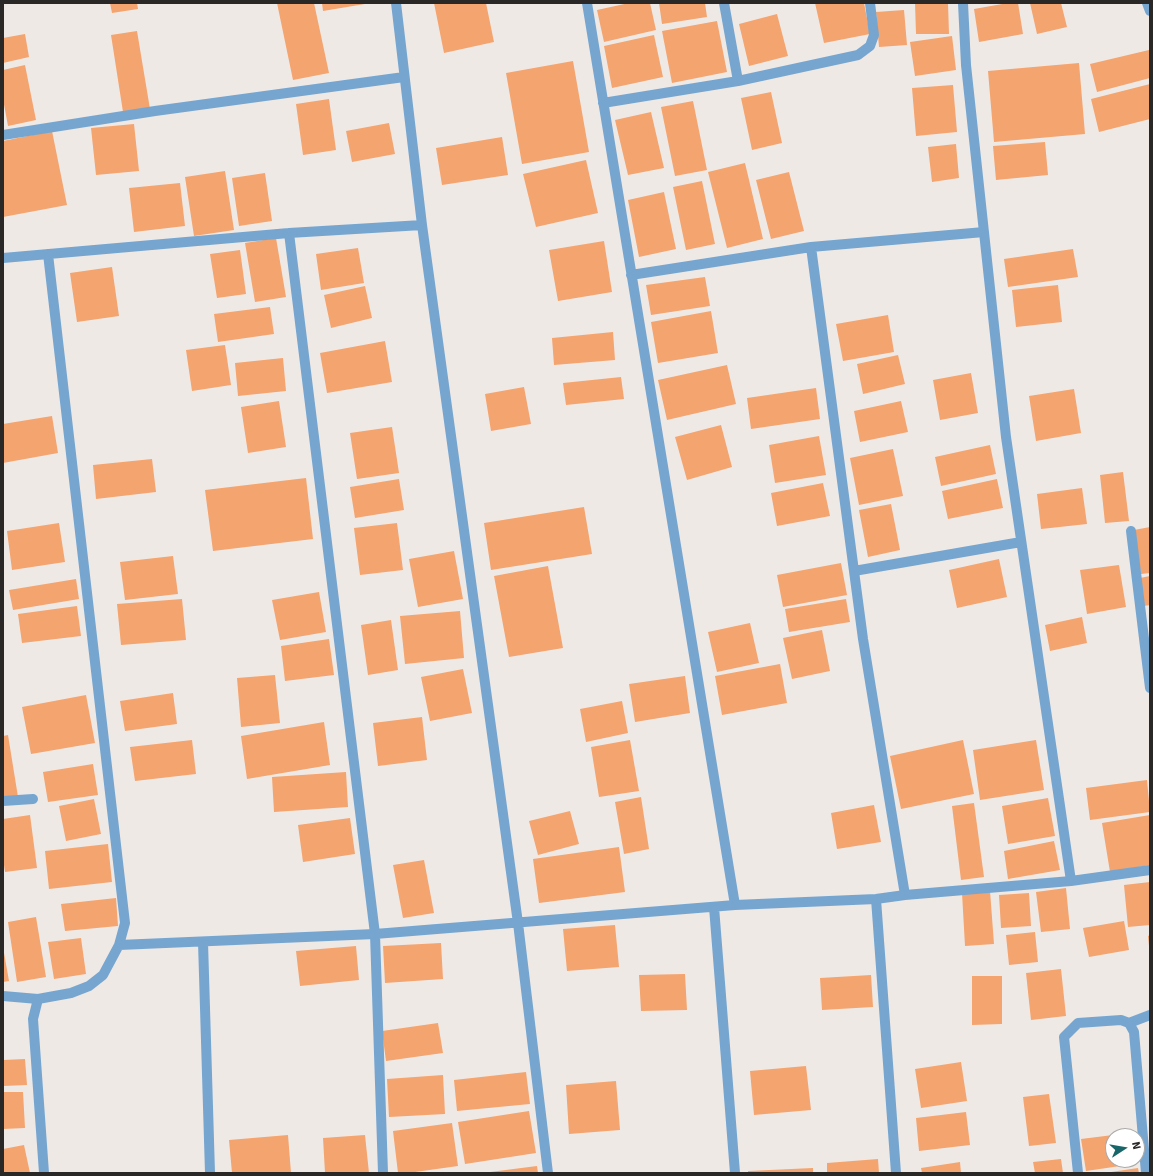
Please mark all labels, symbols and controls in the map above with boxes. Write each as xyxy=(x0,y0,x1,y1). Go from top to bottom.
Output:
north arrow xyxy=(1105,1128,1145,1168)
text: N xyxy=(1129,1141,1143,1151)

